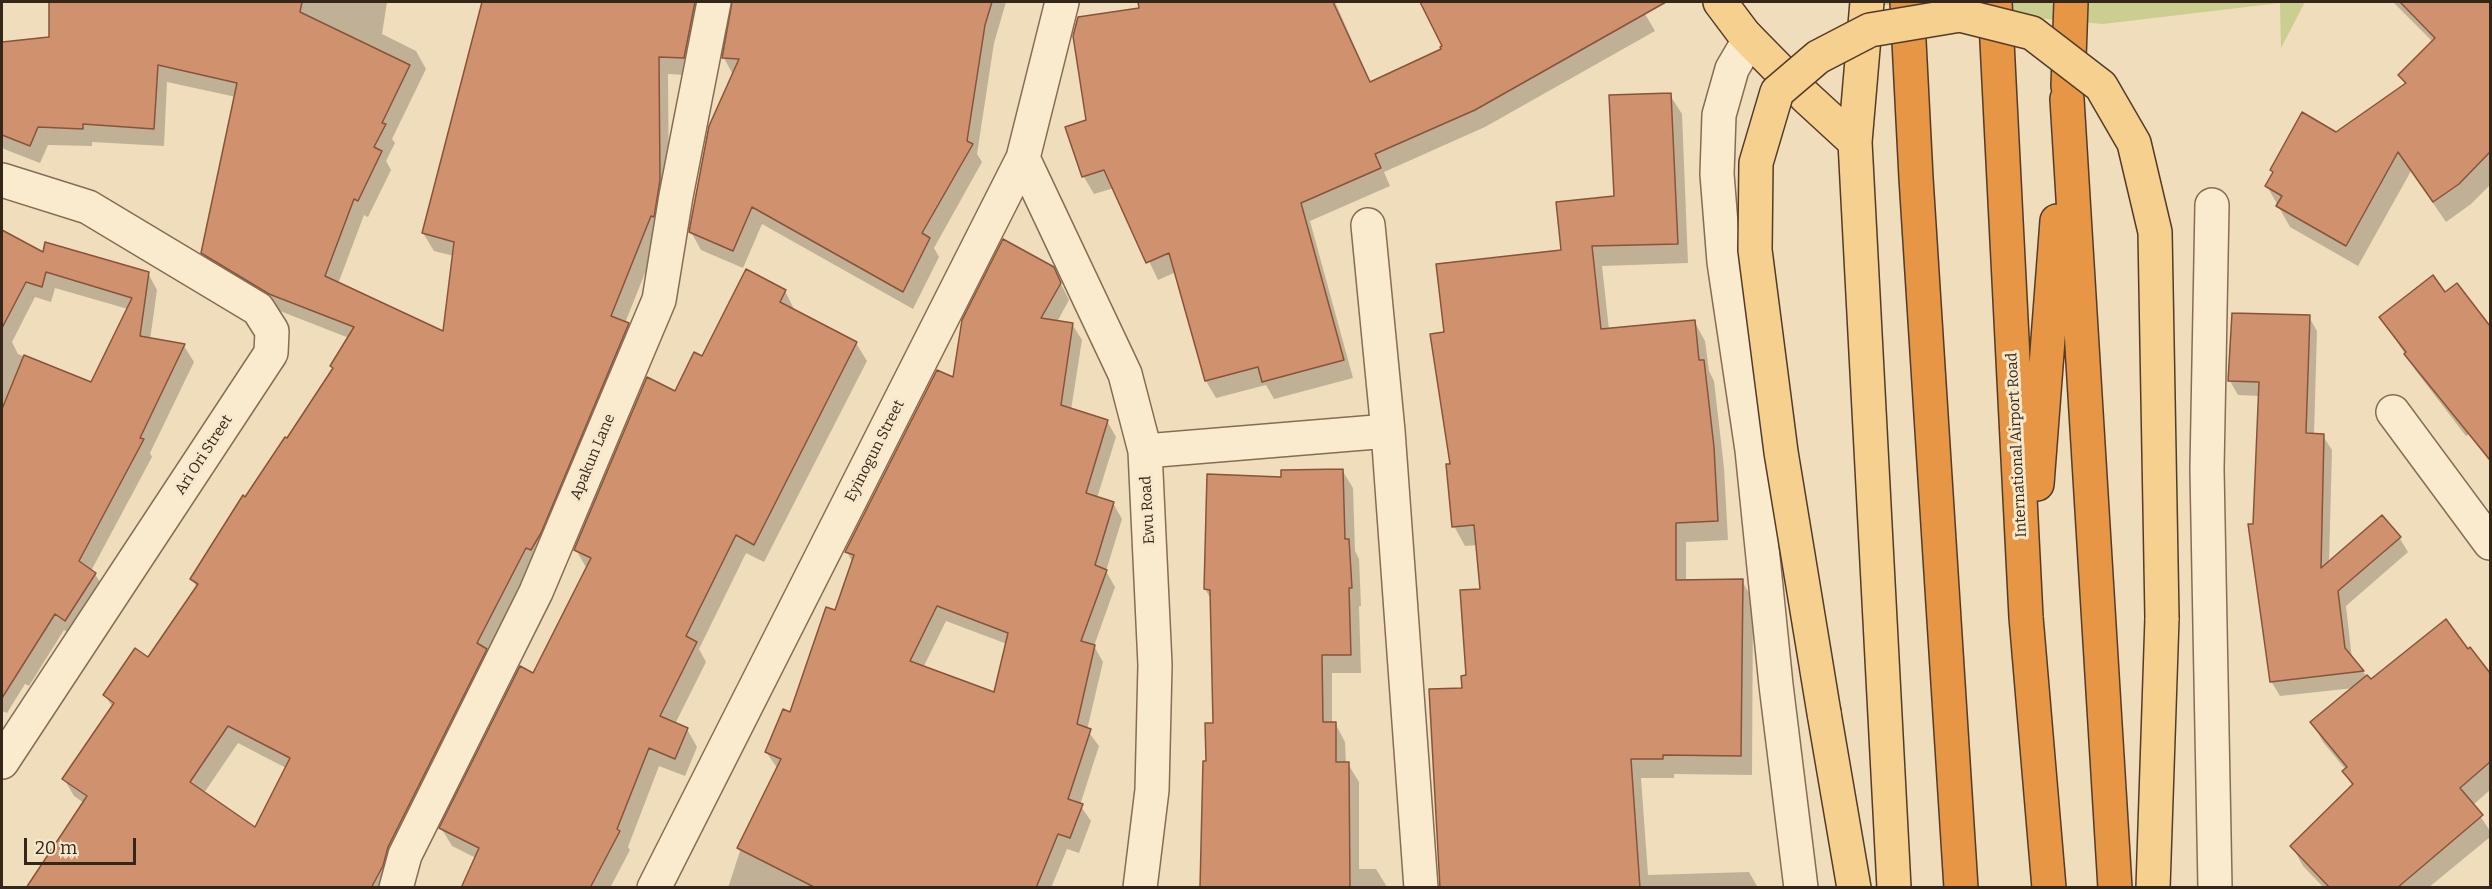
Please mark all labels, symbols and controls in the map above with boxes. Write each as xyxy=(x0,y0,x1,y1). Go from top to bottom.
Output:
street label: International Airport Road xyxy=(2003,352,2031,538)
street label: Eyinogun Street xyxy=(842,397,908,505)
street label: Apakun Lane xyxy=(567,411,619,503)
street label: Ari Ori Street xyxy=(172,412,236,498)
street label: Ewu Road xyxy=(1137,475,1159,545)
scale bar xyxy=(27,826,140,864)
text: 20 m xyxy=(35,837,77,859)

